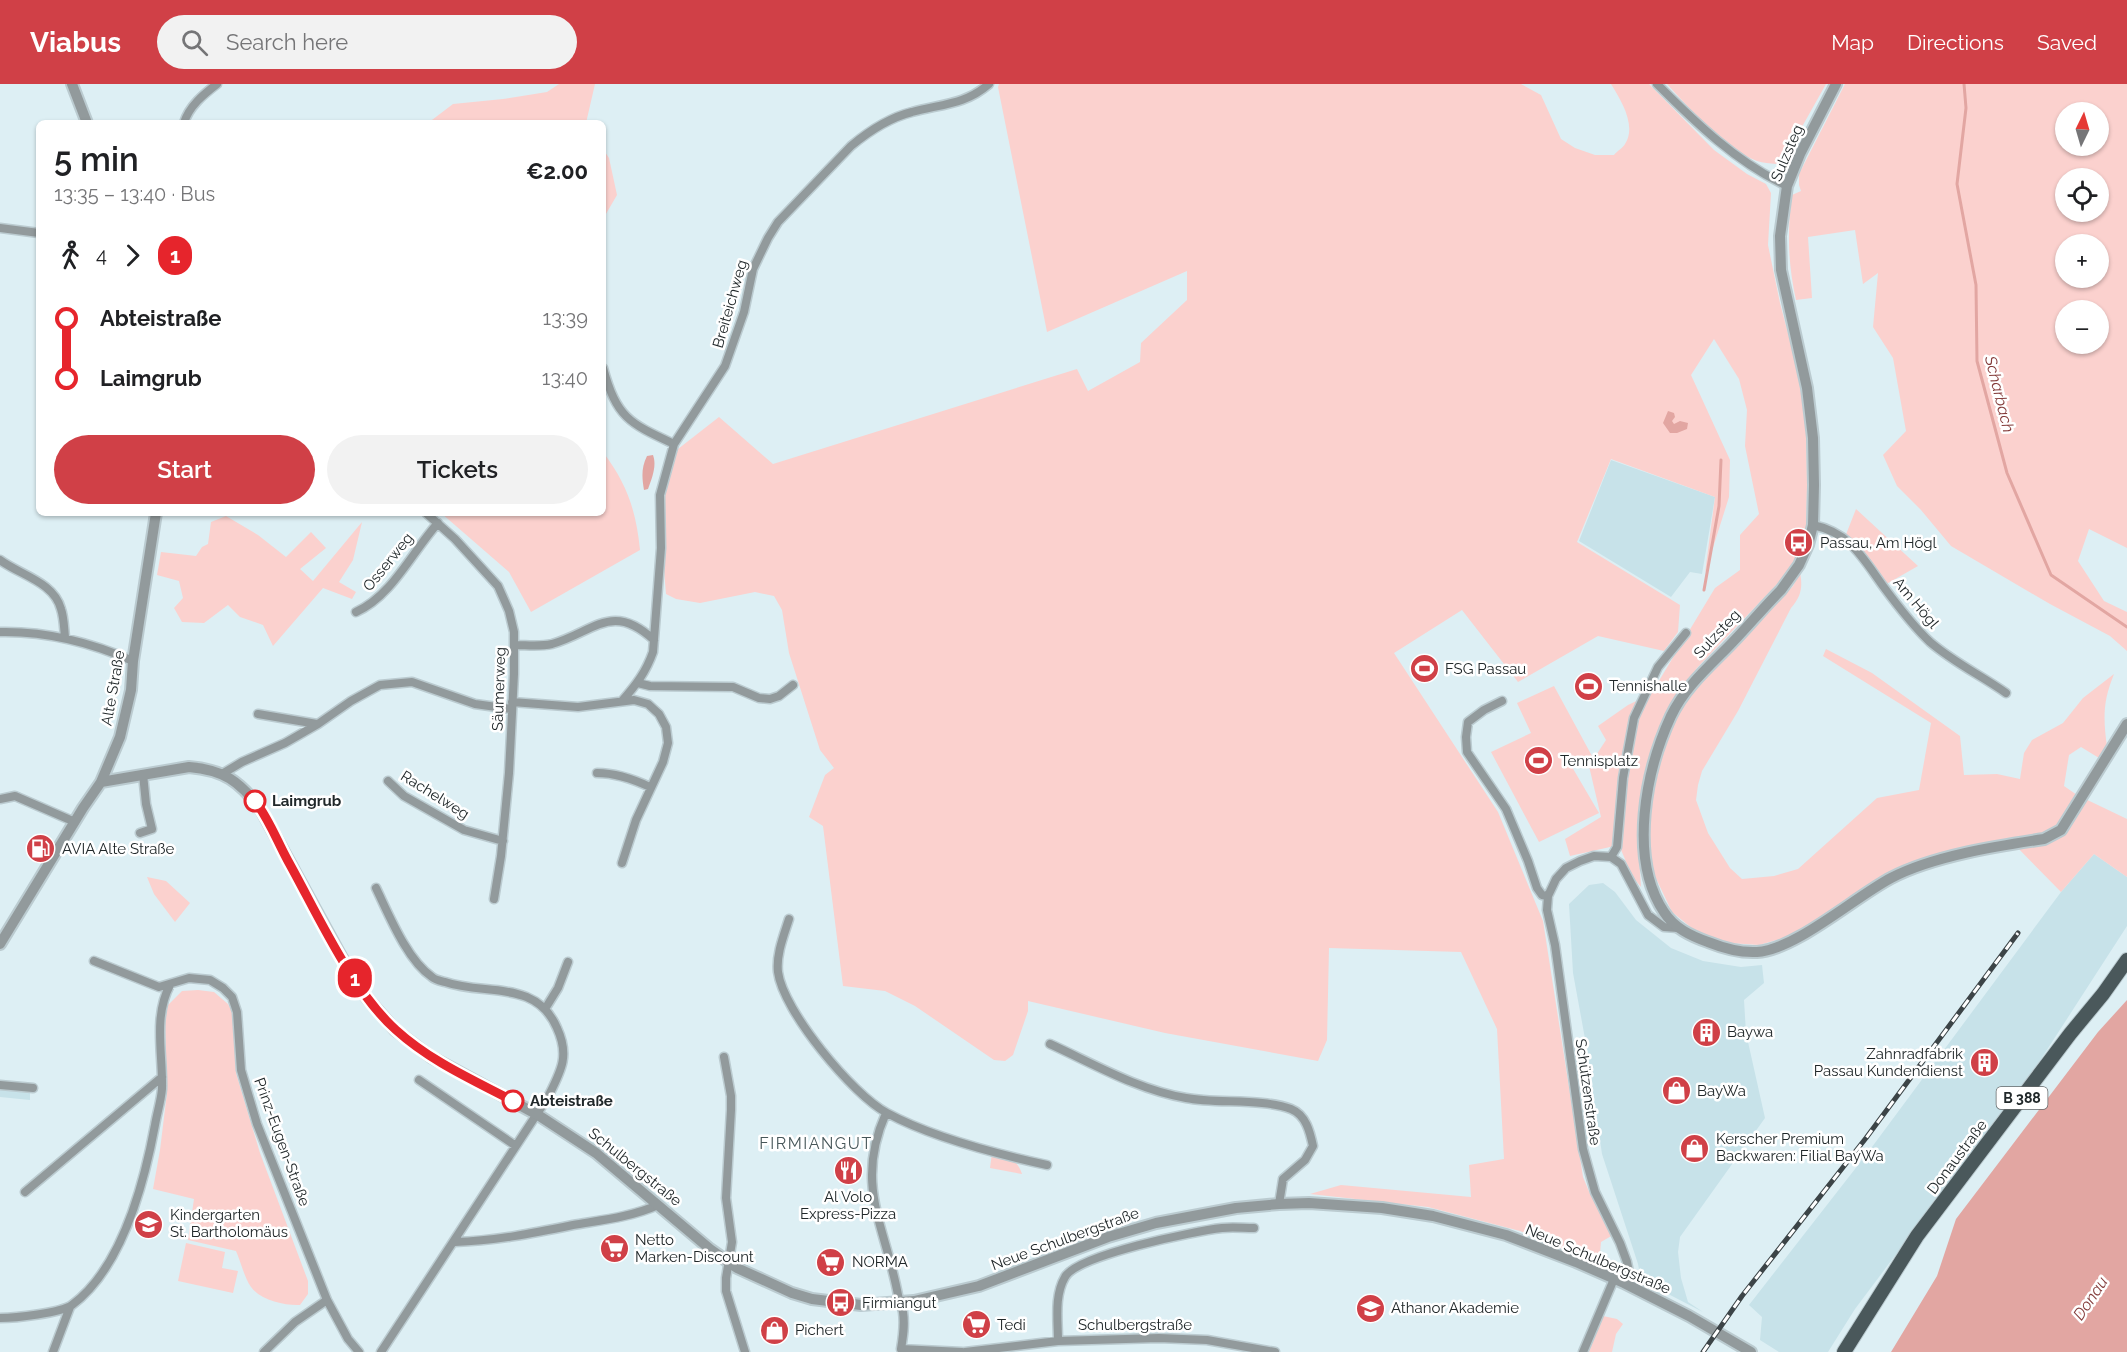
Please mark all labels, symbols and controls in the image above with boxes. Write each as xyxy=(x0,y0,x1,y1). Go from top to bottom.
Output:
search box xyxy=(157,15,577,69)
text: Viabus xyxy=(30,26,121,59)
icon: search xyxy=(178,26,211,59)
text: Search here xyxy=(226,29,348,55)
text: Map xyxy=(1831,30,1874,55)
text: Directions xyxy=(1907,30,2004,55)
text: Saved xyxy=(2037,30,2097,55)
north arrow xyxy=(2055,102,2109,156)
map controls xyxy=(2055,102,2109,354)
street label: Sulzsteg xyxy=(1767,122,1807,184)
text: 5 min xyxy=(54,140,139,179)
text: €2.00 xyxy=(526,158,588,184)
button: locate xyxy=(2055,168,2109,222)
text: 13:35 – 13:40 · Bus xyxy=(54,182,215,206)
button: + xyxy=(2055,234,2109,288)
icon: walk xyxy=(54,239,87,272)
icon: forward xyxy=(116,239,149,272)
text: 4 xyxy=(96,243,107,267)
text: 1 xyxy=(170,243,180,268)
street label: Breiteichweg xyxy=(709,258,751,350)
button: − xyxy=(2055,300,2109,354)
text: Abteistraße xyxy=(100,305,221,331)
text: 13:39 xyxy=(543,306,588,330)
water label: Scharbach xyxy=(1981,353,2018,434)
text: Laimgrub xyxy=(100,365,202,391)
text: 13:40 xyxy=(542,366,588,390)
button: Start xyxy=(54,435,315,504)
button: Tickets xyxy=(327,435,588,504)
bus stop icon: Passau, Am Högl xyxy=(1783,527,1815,559)
street label: Osserweg xyxy=(359,529,417,595)
place label: Passau, Am Högl xyxy=(1820,534,1938,552)
street label: Am Högl xyxy=(1890,574,1943,633)
street label: Sulzsteg xyxy=(1690,606,1744,662)
street label: Säumerweg xyxy=(489,647,509,731)
street label: Alte Straße xyxy=(98,649,129,727)
sports icon: FSG Passau xyxy=(1408,653,1440,685)
place label: FSG Passau xyxy=(1445,660,1526,678)
sports icon: Tennishalle xyxy=(1572,670,1604,702)
place label: Tennishalle xyxy=(1609,677,1687,695)
sports icon: Tennisplatz xyxy=(1523,745,1555,777)
place label: Tennisplatz xyxy=(1560,752,1638,770)
street label: Rachelweg xyxy=(397,767,473,823)
marker: Laimgrub xyxy=(244,790,266,812)
place label: Laimgrub xyxy=(272,792,342,810)
fuel station icon: AVIA Alte Straße xyxy=(25,833,57,865)
place label: AVIA Alte Straße xyxy=(62,840,175,858)
line badge: 1 xyxy=(336,958,374,998)
text: 1 xyxy=(350,966,360,991)
building icon: Baywa xyxy=(1690,1016,1722,1048)
place label: Baywa xyxy=(1727,1023,1773,1041)
street label: Schützenstraße xyxy=(1572,1037,1604,1147)
place label: Zahnradfabrik Passau Kundendienst xyxy=(1814,1045,1963,1080)
building icon: Zahnradfabrik Passau Kundendienst xyxy=(1968,1047,2000,1079)
street label: Prinz-Eugen-Straße xyxy=(250,1075,314,1209)
shop icon: BayWa xyxy=(1660,1075,1692,1107)
place label: BayWa xyxy=(1697,1082,1746,1100)
road number: B 388 xyxy=(1996,1087,2048,1109)
marker: Abteistraße xyxy=(502,1090,524,1112)
place label: Abteistraße xyxy=(530,1092,613,1110)
street label: Donaustraße xyxy=(1923,1116,1991,1198)
street label: Schulbergstraße xyxy=(585,1124,685,1210)
place label: Kerscher Premium Backwaren: Filial BayWa xyxy=(1716,1130,1884,1165)
shop icon: Kerscher Premium Backwaren: Filial BayWa xyxy=(1679,1132,1711,1164)
district label: FIRMIANGUT xyxy=(759,1134,873,1153)
restaurant icon: Al Volo Express-Pizza xyxy=(832,1154,864,1186)
place label: Al Volo Express-Pizza xyxy=(800,1188,896,1223)
street label: Neue Schulbergstraße xyxy=(989,1204,1142,1274)
place label: Kindergarten St. Bartholomäus xyxy=(170,1206,288,1241)
school or university icon: Kindergarten St. Bartholomäus xyxy=(133,1208,165,1240)
street label: Neue Schulbergstraße xyxy=(1523,1220,1673,1298)
place label: Netto Marken-Discount xyxy=(635,1231,754,1266)
supermarket icon: Netto Marken-Discount xyxy=(598,1233,630,1265)
supermarket icon: NORMA xyxy=(815,1246,847,1278)
place label: NORMA xyxy=(852,1253,908,1271)
water label: Donau xyxy=(2069,1273,2112,1323)
bus stop icon: Firmiangut xyxy=(825,1287,857,1319)
school or university icon: Athanor Akademie xyxy=(1354,1292,1386,1324)
place label: Firmiangut xyxy=(862,1294,937,1312)
place label: Athanor Akademie xyxy=(1391,1299,1519,1317)
supermarket icon: Tedi xyxy=(960,1309,992,1341)
shop icon: Pichert xyxy=(758,1314,790,1346)
place label: Tedi xyxy=(997,1316,1026,1334)
street label: Schulbergstraße xyxy=(1078,1316,1192,1334)
place label: Pichert xyxy=(795,1321,844,1339)

